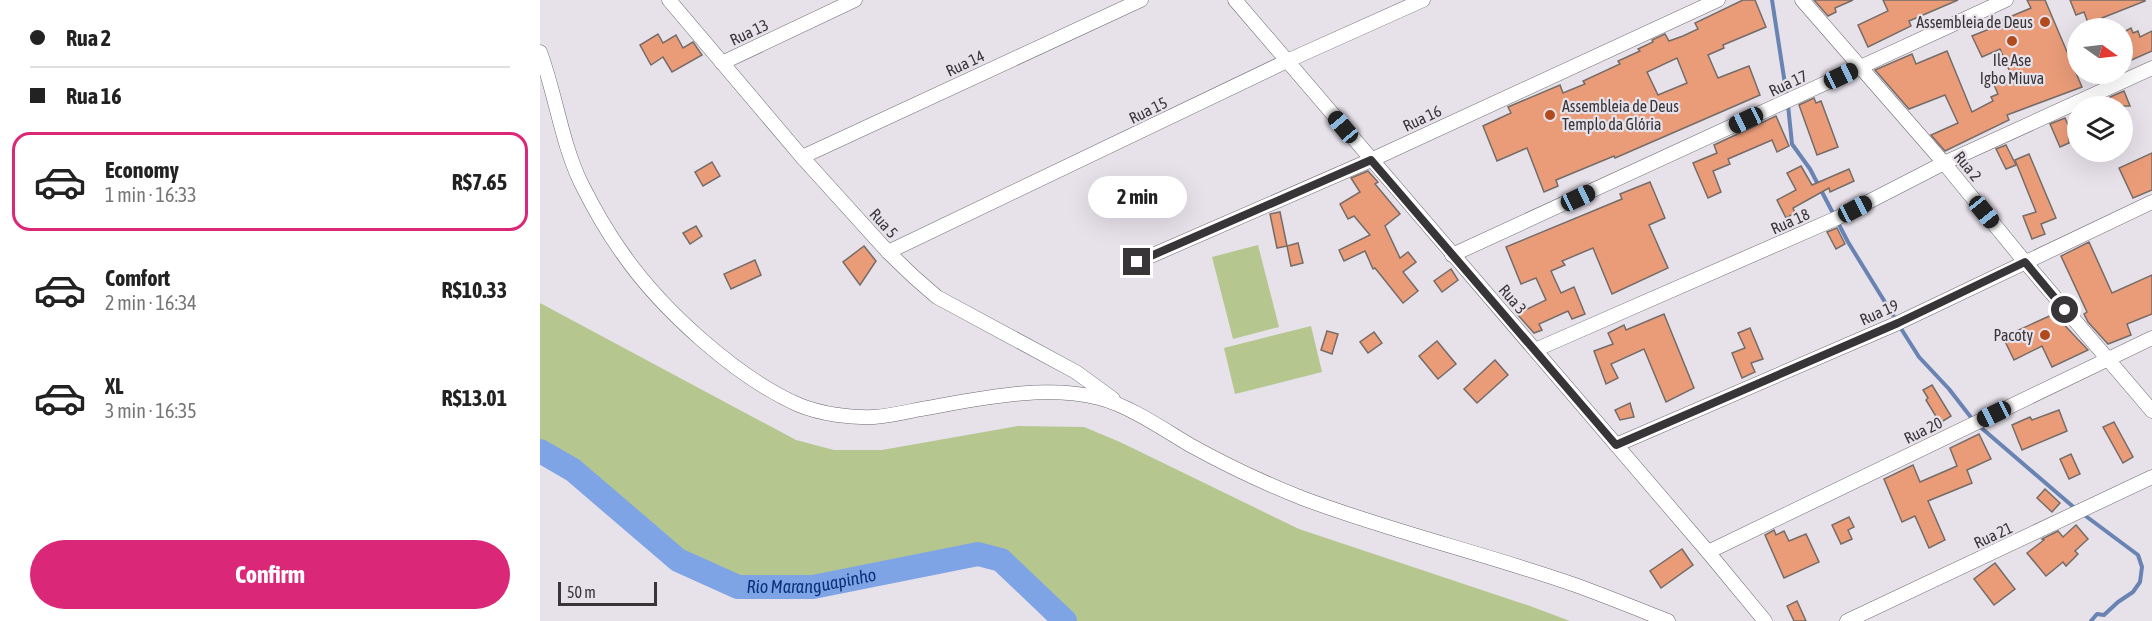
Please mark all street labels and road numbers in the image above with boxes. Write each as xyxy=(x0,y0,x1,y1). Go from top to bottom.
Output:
street label: Rua 13 xyxy=(727,15,771,49)
street label: Rua 14 xyxy=(943,46,987,80)
street label: Rua 17 xyxy=(1766,66,1810,100)
street label: Rua 15 xyxy=(1126,93,1170,127)
street label: Rua 16 xyxy=(1400,101,1444,135)
street label: Rua 2 xyxy=(1951,148,1985,184)
street label: Rua 5 xyxy=(866,205,902,241)
street label: Rua 18 xyxy=(1768,205,1812,237)
street label: Rua 3 xyxy=(1495,281,1531,317)
street label: Rua 19 xyxy=(1857,296,1901,328)
street label: Rua 20 xyxy=(1901,413,1945,447)
street label: Rua 21 xyxy=(1971,518,2015,552)

